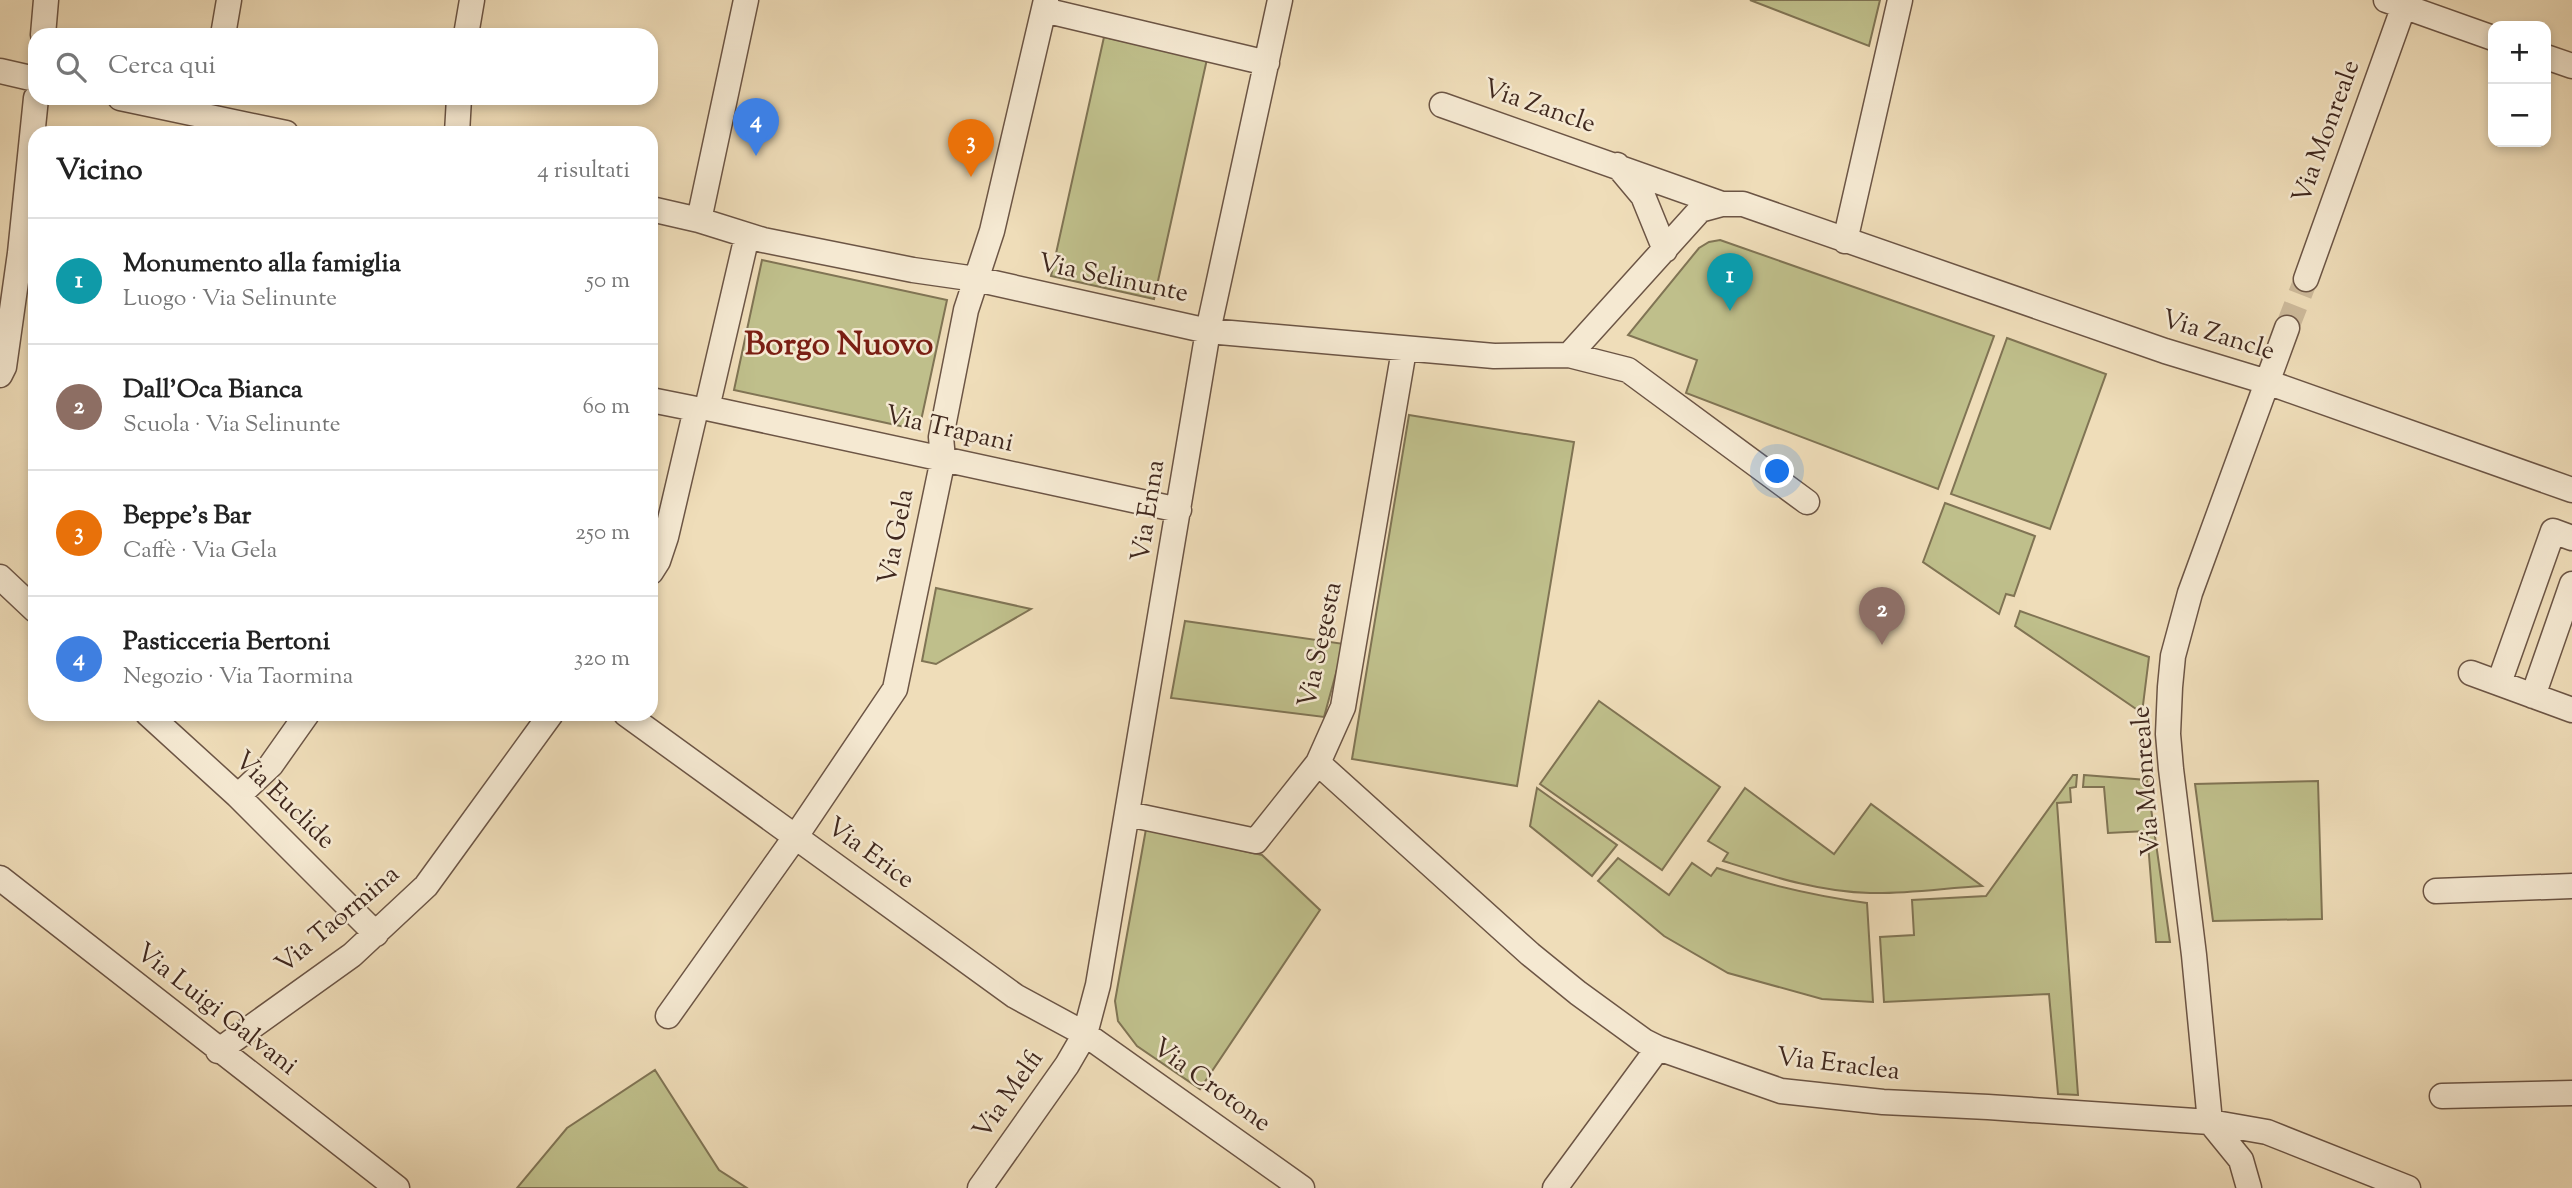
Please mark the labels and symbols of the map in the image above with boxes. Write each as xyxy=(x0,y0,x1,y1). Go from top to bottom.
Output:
street label: Via Monreale xyxy=(2284,55,2370,209)
street label: Via Zancle xyxy=(1478,70,1600,144)
pin: 4 xyxy=(733,98,779,156)
pin: 3 xyxy=(948,119,994,177)
street label: Via Selinunte xyxy=(1034,245,1192,313)
pin: 1 xyxy=(1707,253,1753,311)
street label: Via Zancle xyxy=(2157,301,2279,371)
district label: Borgo Nuovo xyxy=(745,322,933,370)
street label: Via Trapani xyxy=(881,397,1017,463)
your location xyxy=(1760,454,1794,488)
street label: Via Enna xyxy=(1123,457,1175,565)
street label: Via Gela xyxy=(870,486,924,588)
street label: Via Segesta xyxy=(1290,579,1352,711)
pin: 2 xyxy=(1859,587,1905,645)
street label: Via Monreale xyxy=(2123,705,2171,857)
street label: Via Euclide xyxy=(225,743,343,859)
street label: Via Erice xyxy=(818,809,922,899)
street label: Via Taormina xyxy=(268,857,408,983)
street label: Via Luigi Galvani xyxy=(127,935,305,1085)
street label: Via Crotone xyxy=(1144,1030,1278,1142)
street label: Via Eraclea xyxy=(1774,1039,1902,1091)
street label: Via Melfi xyxy=(965,1043,1053,1147)

